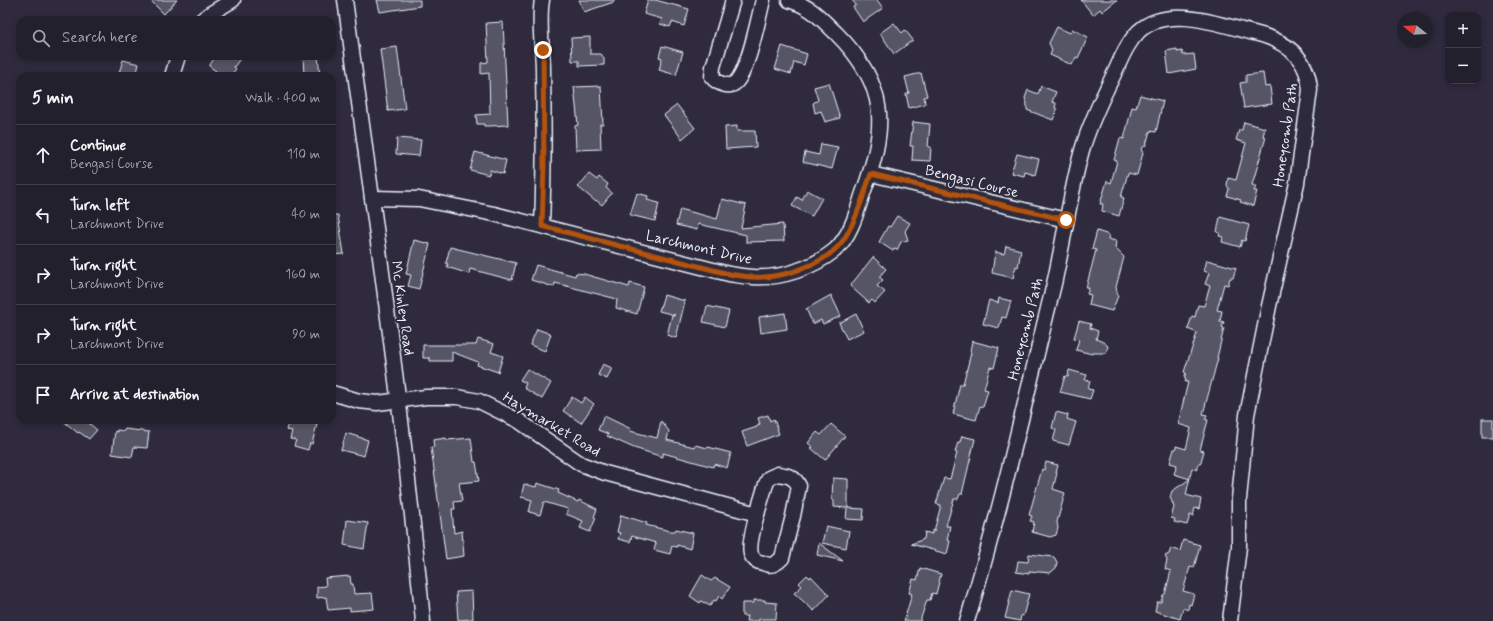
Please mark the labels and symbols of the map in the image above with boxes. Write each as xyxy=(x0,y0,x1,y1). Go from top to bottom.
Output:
north arrow xyxy=(1397,12,1433,48)
route end xyxy=(534,41,552,59)
street label: Honeycomb Path xyxy=(1269,82,1303,189)
street label: Bengasi Course xyxy=(923,161,1021,204)
route start xyxy=(1057,211,1075,229)
street label: Larchmont Drive xyxy=(644,226,754,270)
street label: Mc Kinley Road xyxy=(385,259,419,357)
street label: Honeycomb Path xyxy=(1004,276,1048,383)
street label: Haymarket Road xyxy=(499,388,604,462)

